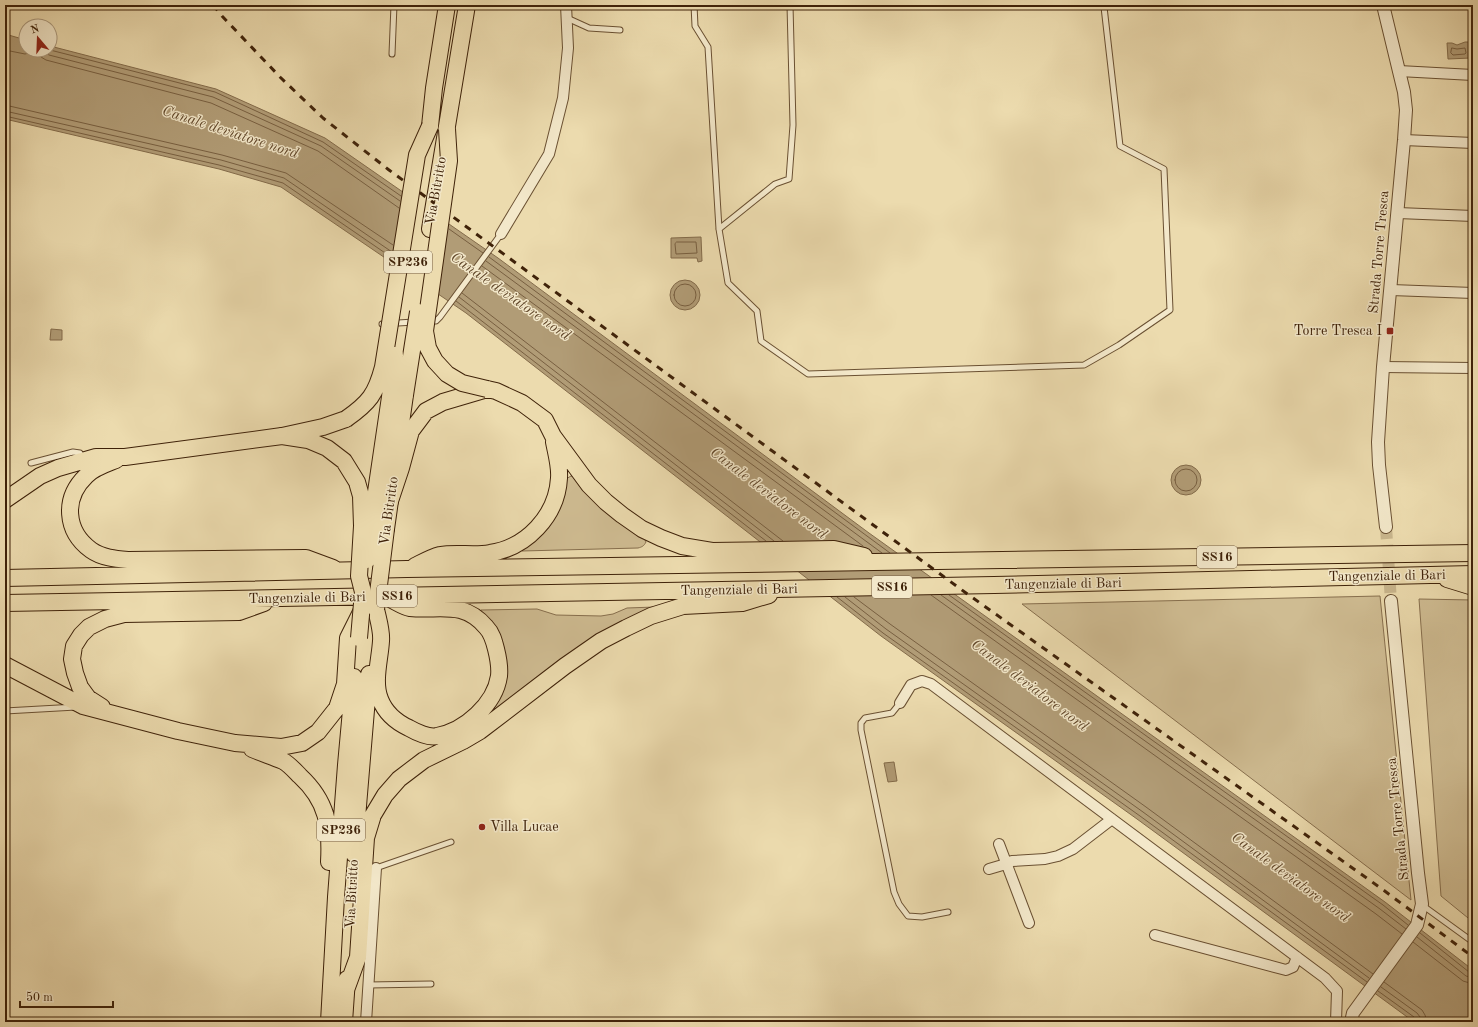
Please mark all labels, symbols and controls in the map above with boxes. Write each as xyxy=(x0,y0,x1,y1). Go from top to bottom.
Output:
north arrow xyxy=(18,18,58,58)
text: N xyxy=(29,23,42,37)
water label: Canale deviatore nord xyxy=(160,104,301,162)
street label: Via Bitritto xyxy=(423,156,449,226)
street label: Strada Torre Tresca xyxy=(1367,190,1391,314)
water label: Canale deviatore nord xyxy=(447,250,573,344)
road number: SP236 xyxy=(384,251,432,273)
place label: Torre Tresca I xyxy=(1293,324,1382,338)
marker: Torre Tresca I xyxy=(1385,326,1395,336)
water label: Canale deviatore nord xyxy=(707,445,830,543)
street label: Via Bitritto xyxy=(377,476,401,546)
road number: SS16 xyxy=(1197,546,1237,568)
street label: Tangenziale di Bari xyxy=(1328,568,1446,584)
road number: SS16 xyxy=(872,576,912,598)
street label: Tangenziale di Bari xyxy=(1004,576,1122,592)
street label: Tangenziale di Bari xyxy=(680,582,798,598)
road number: SS16 xyxy=(377,585,417,607)
street label: Tangenziale di Bari xyxy=(248,590,366,606)
water label: Canale deviatore nord xyxy=(968,637,1091,735)
street label: Strada Torre Tresca xyxy=(1385,757,1411,881)
road number: SP236 xyxy=(317,819,365,841)
place label: Villa Lucae xyxy=(490,820,559,834)
marker: Villa Lucae xyxy=(477,822,487,832)
water label: Canale deviatore nord xyxy=(1228,830,1353,926)
street label: Via Bitritto xyxy=(343,859,361,929)
scale bar xyxy=(20,983,113,1009)
text: 50 m xyxy=(26,991,53,1004)

